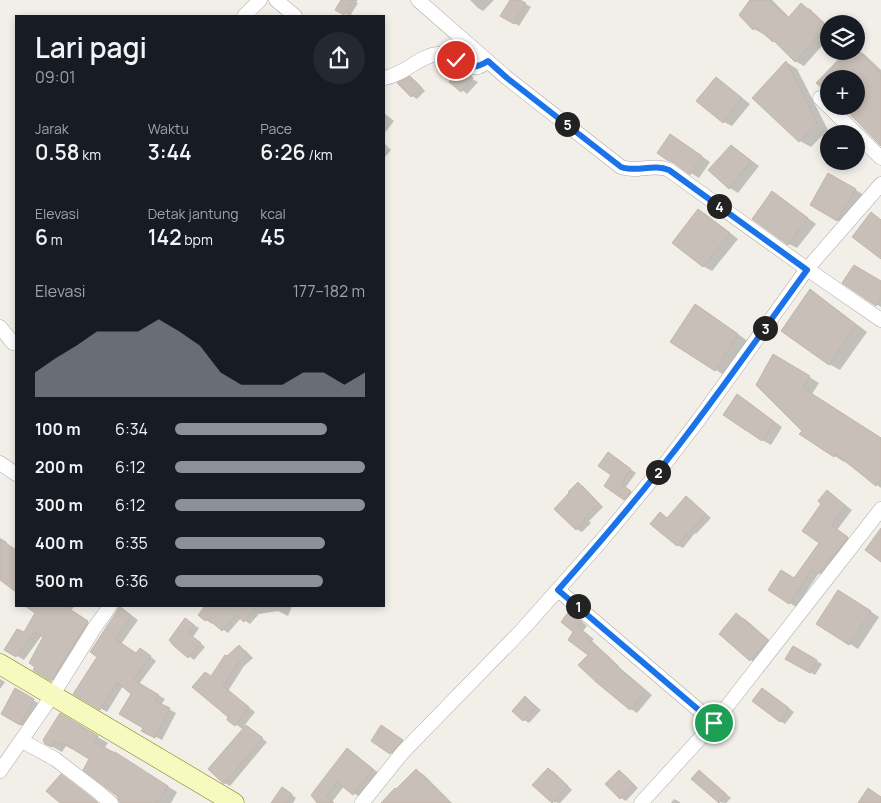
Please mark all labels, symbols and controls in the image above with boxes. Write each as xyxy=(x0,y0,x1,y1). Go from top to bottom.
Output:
map controls xyxy=(820,15,865,170)
button: layers xyxy=(820,15,865,60)
text: Lari pagi xyxy=(35,28,147,66)
button: share xyxy=(313,32,365,84)
pin xyxy=(435,39,477,81)
icon: check xyxy=(442,46,470,74)
text: 09:01 xyxy=(35,66,75,88)
button: + xyxy=(820,70,865,115)
pin: 5 xyxy=(554,112,580,136)
text: 5 xyxy=(563,115,572,134)
text: Jarak xyxy=(35,119,69,138)
text: Waktu xyxy=(148,119,189,138)
text: Pace xyxy=(260,119,292,138)
button: − xyxy=(820,125,865,170)
text: 0.58 xyxy=(35,138,79,166)
text: 3:44 xyxy=(148,138,192,166)
text: 6:26 xyxy=(260,138,306,166)
text: km xyxy=(79,145,101,164)
text: /km xyxy=(306,145,333,164)
pin: 4 xyxy=(706,194,732,218)
text: 4 xyxy=(715,197,724,216)
text: Elevasi xyxy=(35,204,79,223)
text: Detak jantung xyxy=(148,204,239,223)
text: kcal xyxy=(260,204,286,223)
text: 6 xyxy=(35,223,48,251)
text: 142 xyxy=(148,223,182,251)
text: 45 xyxy=(260,223,285,251)
text: m xyxy=(48,230,63,249)
text: bpm xyxy=(182,230,213,249)
text: Elevasi xyxy=(35,280,86,302)
text: 177–182 m xyxy=(293,280,365,302)
pin: 3 xyxy=(752,316,778,340)
text: 3 xyxy=(761,319,770,338)
text: 100 m xyxy=(35,418,81,440)
text: 6:34 xyxy=(115,418,148,440)
text: 200 m xyxy=(35,456,83,478)
text: 6:12 xyxy=(115,456,145,478)
pin: 2 xyxy=(646,460,670,484)
text: 2 xyxy=(654,463,663,482)
text: 300 m xyxy=(35,494,83,516)
text: 6:12 xyxy=(115,494,145,516)
text: 400 m xyxy=(35,532,83,554)
text: 6:35 xyxy=(115,532,148,554)
text: 500 m xyxy=(35,570,83,592)
text: 6:36 xyxy=(115,570,149,592)
pin: 1 xyxy=(566,594,590,618)
text: 1 xyxy=(575,597,582,616)
pin xyxy=(693,702,735,744)
icon: arrive xyxy=(700,709,728,737)

